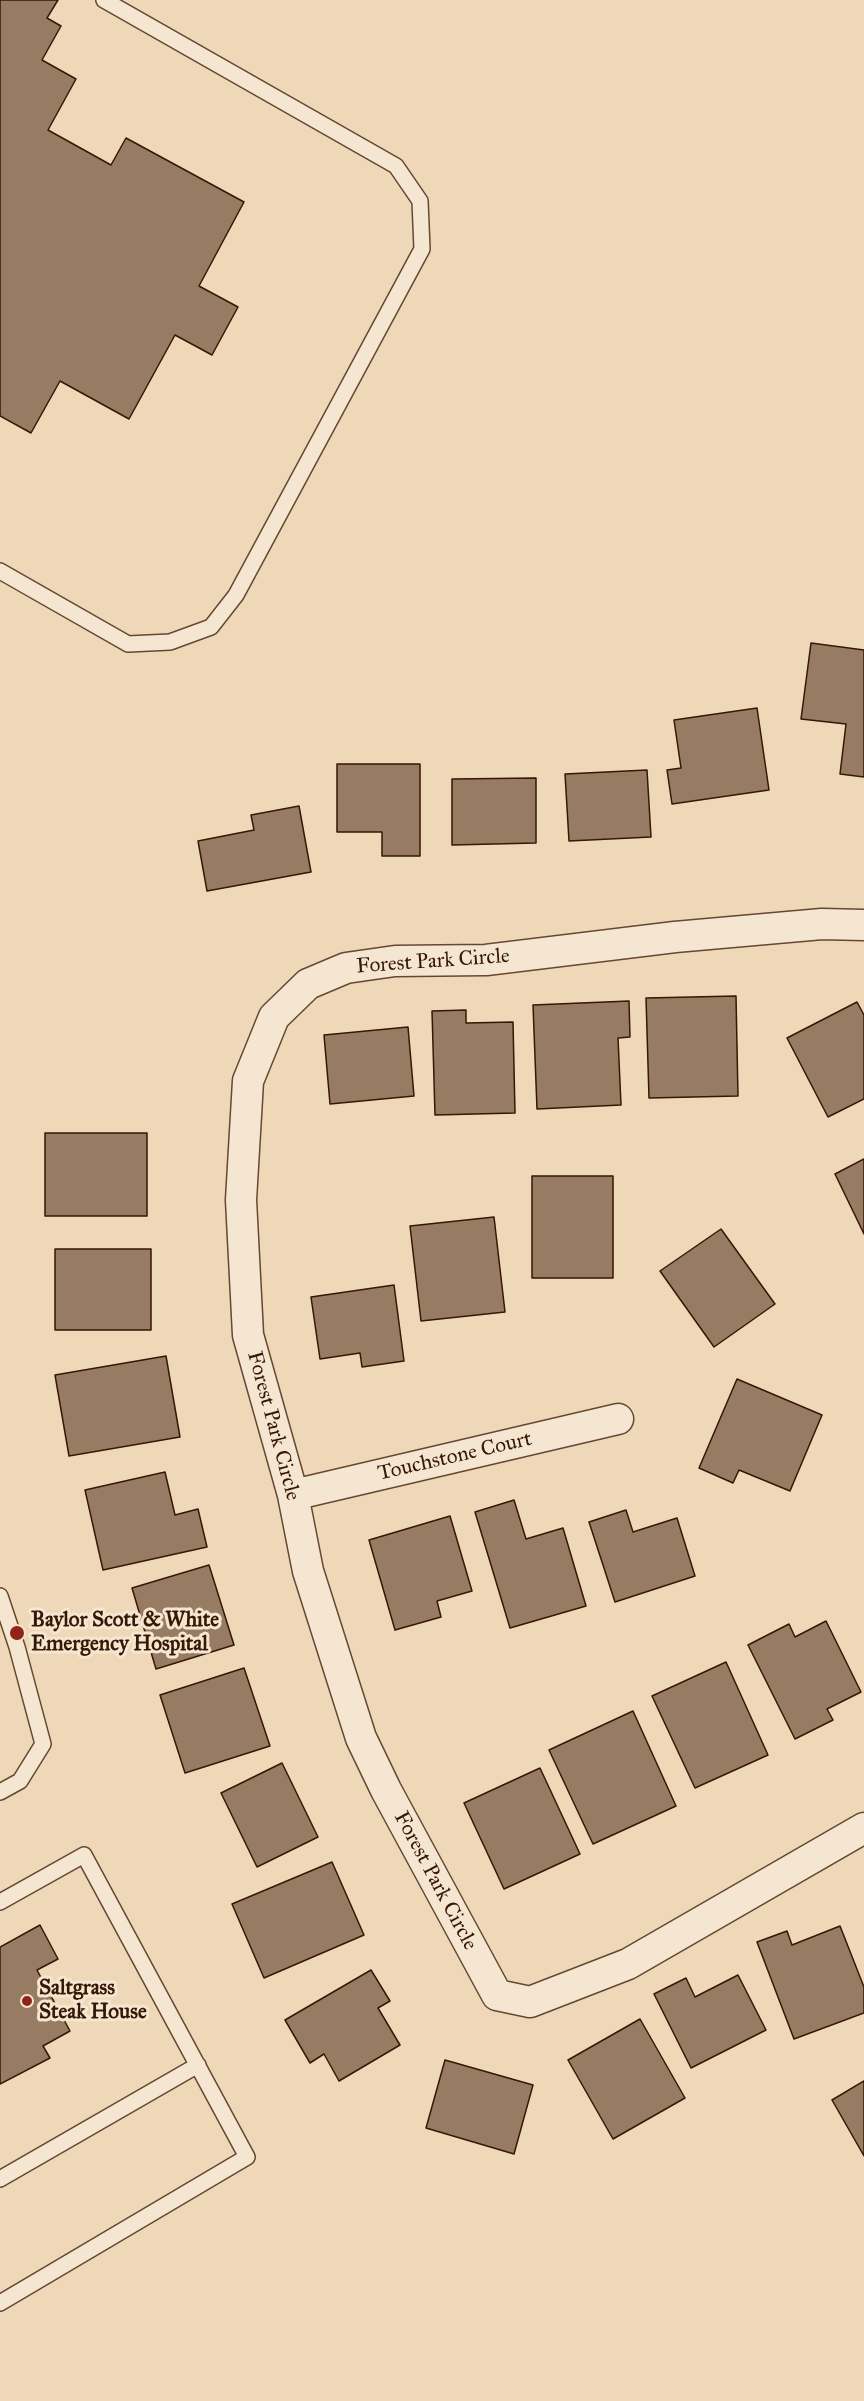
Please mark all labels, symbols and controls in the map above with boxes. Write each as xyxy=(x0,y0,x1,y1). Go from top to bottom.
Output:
street label: Forest Park Circle xyxy=(356,944,510,980)
street label: Forest Park Circle xyxy=(241,1349,305,1503)
street label: Touchstone Court xyxy=(376,1427,534,1487)
place label: Baylor Scott & White Emergency Hospital xyxy=(31,1608,219,1658)
marker: Baylor Scott & White Emergency Hospital xyxy=(8,1624,26,1642)
street label: Forest Park Circle xyxy=(388,1807,482,1955)
place label: Saltgrass Steak House xyxy=(39,1976,147,2026)
marker: Saltgrass Steak House xyxy=(20,1994,34,2008)

